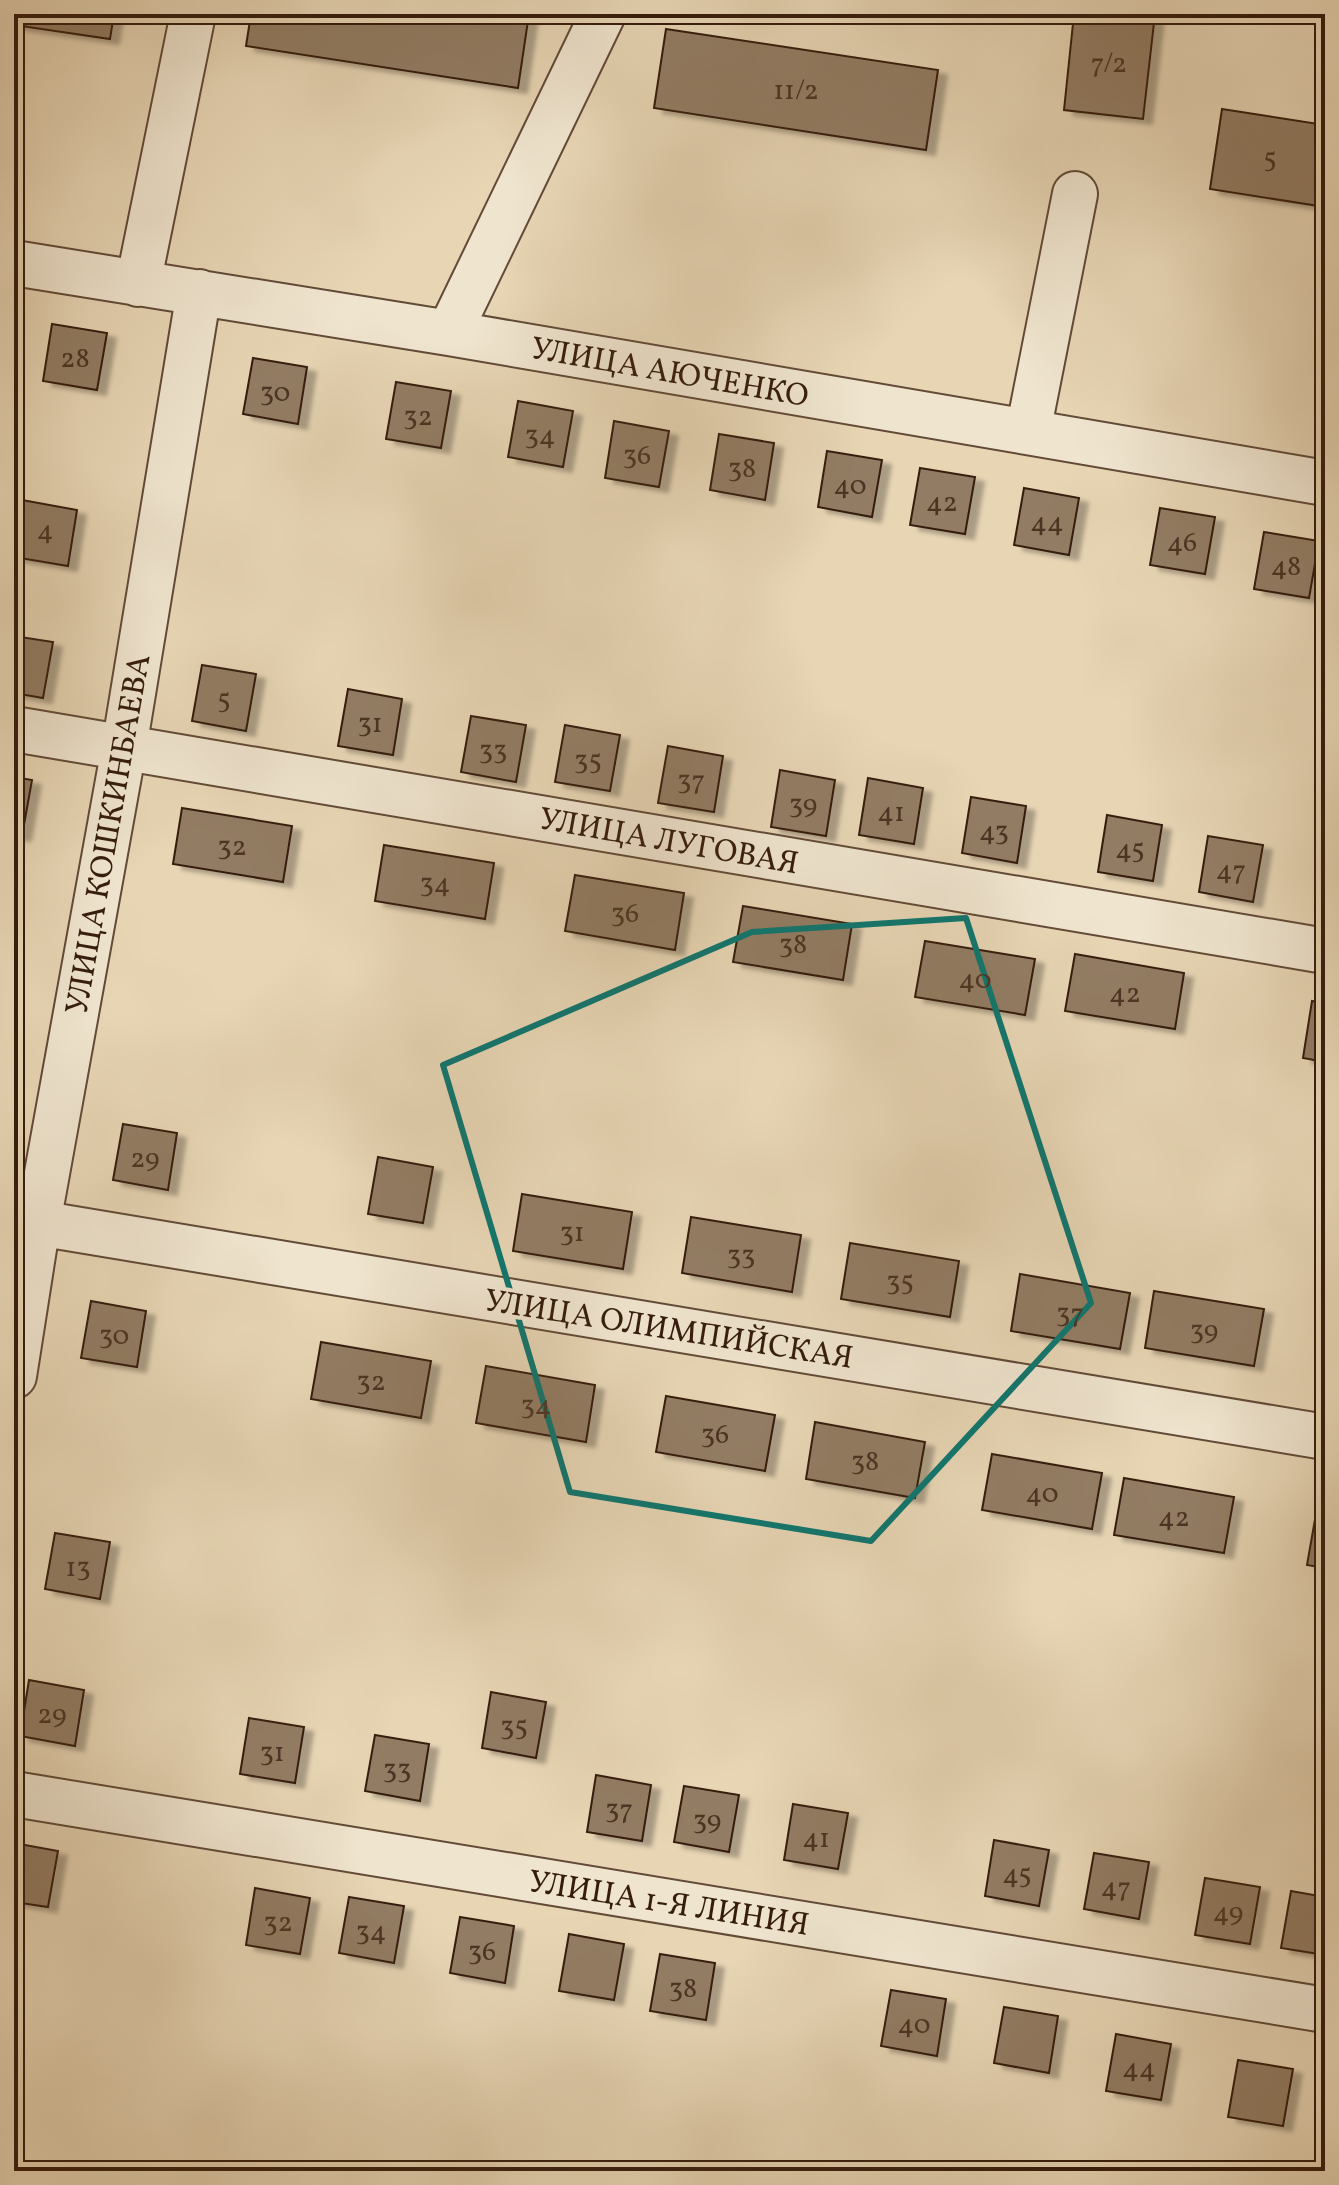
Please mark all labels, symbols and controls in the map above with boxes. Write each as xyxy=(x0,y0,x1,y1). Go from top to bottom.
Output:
house number: 7/2 xyxy=(1091,45,1127,84)
house number: 11/2 xyxy=(773,72,819,111)
house number: 5 xyxy=(1263,140,1277,179)
street label: УЛИЦА АЮЧЕНКО xyxy=(527,328,812,420)
house number: 28 xyxy=(60,340,90,379)
house number: 30 xyxy=(260,374,290,413)
house number: 32 xyxy=(403,398,433,437)
house number: 34 xyxy=(524,417,556,456)
house number: 36 xyxy=(623,437,651,476)
house number: 38 xyxy=(728,450,756,489)
house number: 40 xyxy=(834,467,866,506)
house number: 42 xyxy=(926,484,958,523)
house number: 44 xyxy=(1030,504,1064,543)
house number: 4 xyxy=(37,512,53,551)
house number: 46 xyxy=(1167,524,1197,563)
house number: 48 xyxy=(1271,548,1301,587)
street label: УЛИЦА КОШКИНБАЕВА xyxy=(57,651,163,1018)
house number: 5 xyxy=(217,681,231,720)
house number: 31 xyxy=(357,705,383,744)
house number: 33 xyxy=(479,732,507,771)
house number: 35 xyxy=(574,742,602,781)
house number: 37 xyxy=(677,762,705,801)
house number: 39 xyxy=(789,786,817,825)
house number: 41 xyxy=(877,794,905,833)
street label: УЛИЦА ЛУГОВАЯ xyxy=(535,798,802,887)
house number: 43 xyxy=(979,813,1009,852)
house number: 32 xyxy=(217,828,247,867)
house number: 45 xyxy=(1115,831,1145,870)
house number: 47 xyxy=(1216,852,1246,891)
house number: 34 xyxy=(419,865,451,904)
house number: 36 xyxy=(611,895,639,934)
house number: 38 xyxy=(779,926,807,965)
house number: 40 xyxy=(959,961,991,1000)
house number: 42 xyxy=(1109,975,1141,1014)
house number: 29 xyxy=(130,1140,160,1179)
house number: 31 xyxy=(559,1214,585,1253)
house number: 33 xyxy=(727,1237,755,1276)
house number: 35 xyxy=(886,1263,914,1302)
street label: УЛИЦА ОЛИМПИЙСКАЯ xyxy=(481,1280,856,1382)
house number: 37 xyxy=(1056,1295,1084,1334)
house number: 39 xyxy=(1190,1312,1218,1351)
house number: 30 xyxy=(99,1317,129,1356)
house number: 32 xyxy=(356,1363,386,1402)
house number: 34 xyxy=(520,1387,552,1426)
house number: 36 xyxy=(701,1416,729,1455)
house number: 38 xyxy=(851,1443,879,1482)
house number: 40 xyxy=(1026,1475,1058,1514)
house number: 42 xyxy=(1158,1499,1190,1538)
house number: 13 xyxy=(65,1549,91,1588)
house number: 29 xyxy=(37,1696,67,1735)
house number: 35 xyxy=(500,1708,528,1747)
house number: 31 xyxy=(259,1734,285,1773)
house number: 33 xyxy=(383,1751,411,1790)
house number: 37 xyxy=(605,1791,633,1830)
house number: 39 xyxy=(693,1802,721,1841)
house number: 41 xyxy=(802,1820,830,1859)
house number: 45 xyxy=(1002,1856,1032,1895)
street label: УЛИЦА 1-Я ЛИНИЯ xyxy=(525,1861,812,1949)
house number: 47 xyxy=(1101,1869,1131,1908)
house number: 49 xyxy=(1213,1894,1243,1933)
house number: 32 xyxy=(263,1904,293,1943)
house number: 34 xyxy=(355,1913,387,1952)
house number: 36 xyxy=(468,1933,496,1972)
house number: 38 xyxy=(669,1970,697,2009)
house number: 40 xyxy=(898,2006,930,2045)
house number: 44 xyxy=(1122,2050,1156,2089)

